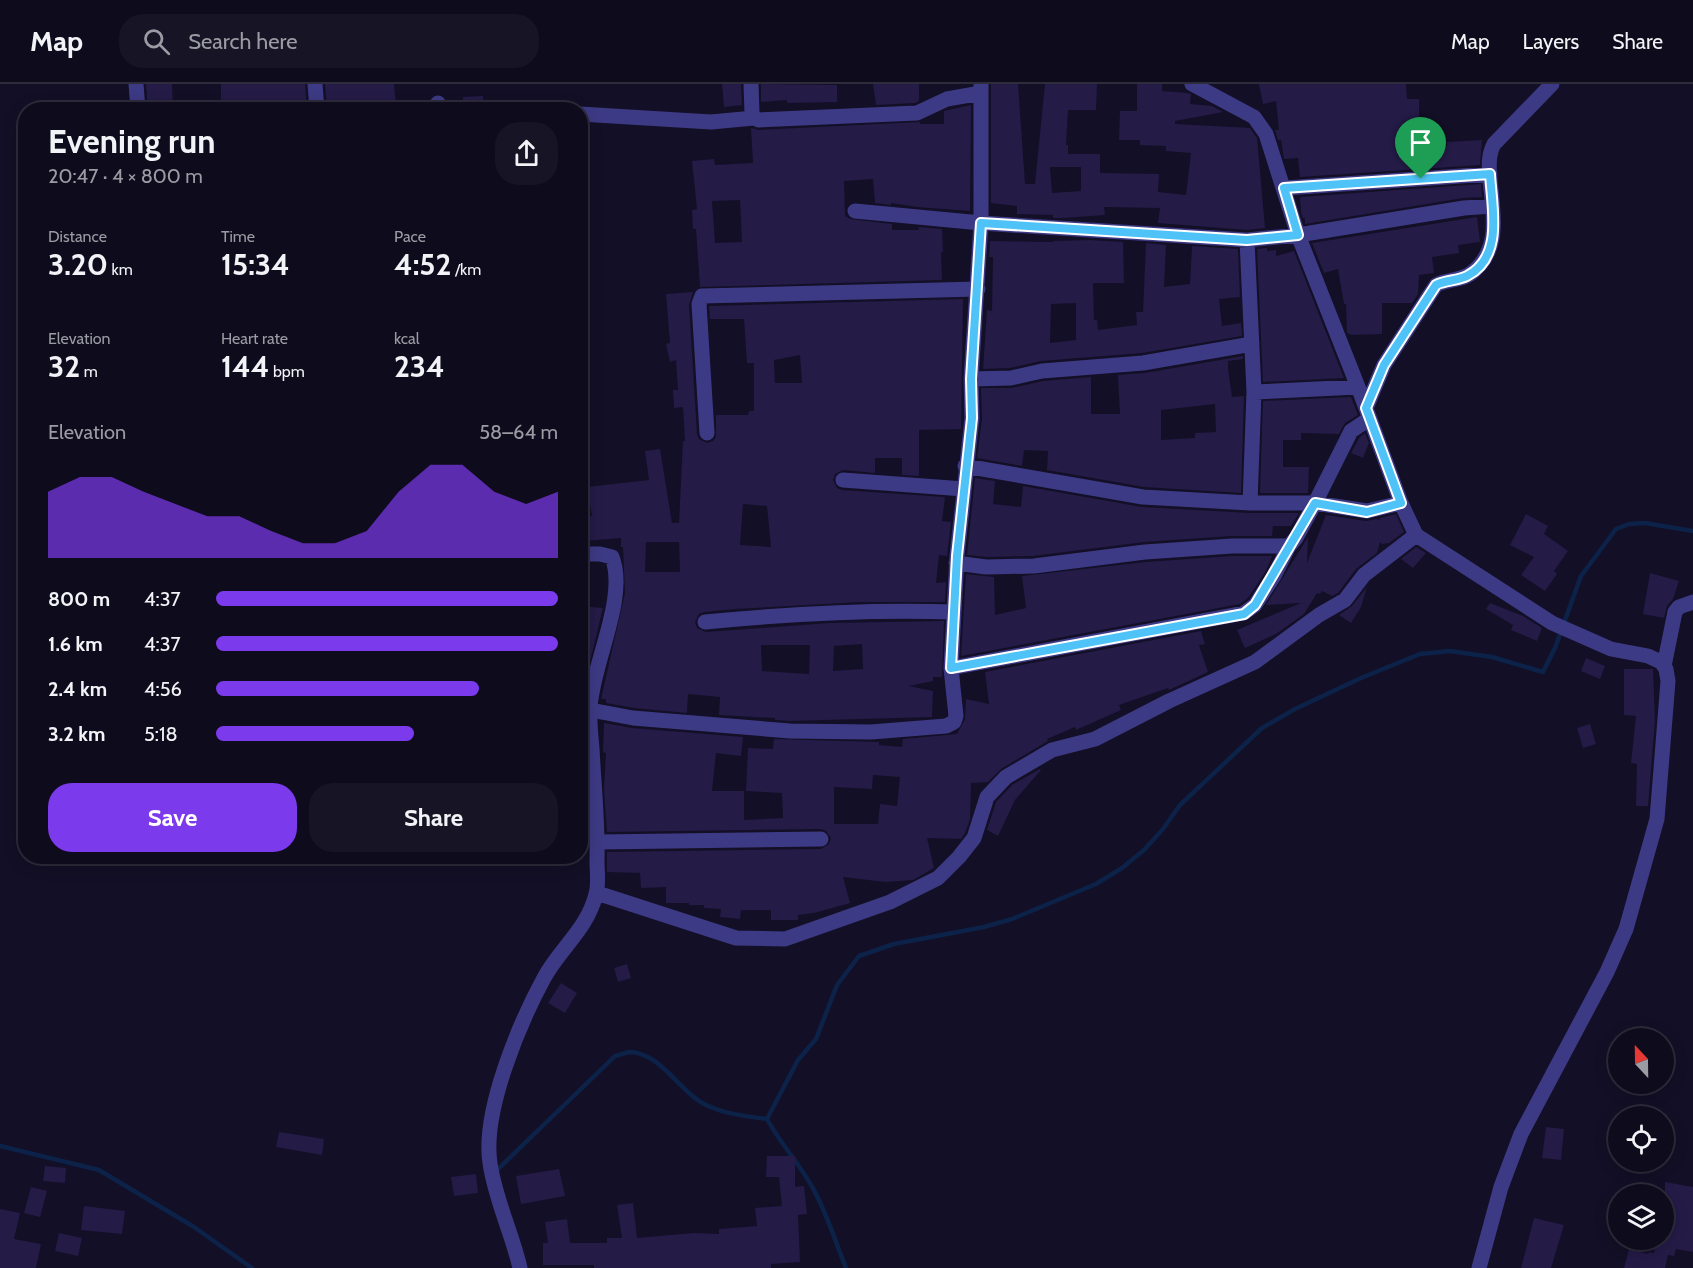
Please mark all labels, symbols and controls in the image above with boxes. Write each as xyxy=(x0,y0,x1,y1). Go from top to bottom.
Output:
search box xyxy=(119,14,539,68)
text: Map xyxy=(30,24,83,58)
icon: search xyxy=(140,25,173,58)
text: Search here xyxy=(188,28,297,55)
text: Map xyxy=(1451,29,1490,54)
text: Layers xyxy=(1523,29,1579,54)
text: Share xyxy=(1612,29,1663,54)
pin xyxy=(1395,117,1446,179)
text: Evening run xyxy=(48,121,215,161)
button: share xyxy=(495,122,558,185)
icon: arrive xyxy=(1404,126,1437,159)
text: 20:47 · 4 × 800 m xyxy=(48,164,203,188)
text: Distance xyxy=(48,227,107,246)
text: Time xyxy=(221,227,255,246)
text: Pace xyxy=(394,227,426,246)
text: 3.20 xyxy=(48,246,108,283)
text: 15:34 xyxy=(221,246,290,283)
text: 4:52 xyxy=(394,246,451,283)
text: km xyxy=(108,260,133,279)
text: /km xyxy=(451,260,481,279)
text: Elevation xyxy=(48,329,111,348)
text: Heart rate xyxy=(221,329,288,348)
text: kcal xyxy=(394,329,420,348)
text: 32 xyxy=(48,348,80,385)
text: 144 xyxy=(221,348,269,385)
text: 234 xyxy=(394,348,445,385)
text: m xyxy=(80,362,98,381)
text: bpm xyxy=(269,362,305,381)
text: Elevation xyxy=(48,420,126,444)
text: 58–64 m xyxy=(479,420,558,444)
text: 800 m xyxy=(48,587,110,611)
text: 4:37 xyxy=(144,587,181,611)
text: 1.6 km xyxy=(48,632,103,656)
text: 4:37 xyxy=(144,632,181,656)
text: 2.4 km xyxy=(48,677,107,701)
text: 4:56 xyxy=(144,677,182,701)
text: 3.2 km xyxy=(48,722,105,746)
text: 5:18 xyxy=(144,722,178,746)
button: Save xyxy=(48,783,297,852)
button: Share xyxy=(309,783,558,852)
north arrow xyxy=(1608,1028,1674,1094)
map controls xyxy=(1608,1028,1674,1250)
button: locate xyxy=(1608,1106,1674,1172)
button: layers xyxy=(1608,1184,1674,1250)

